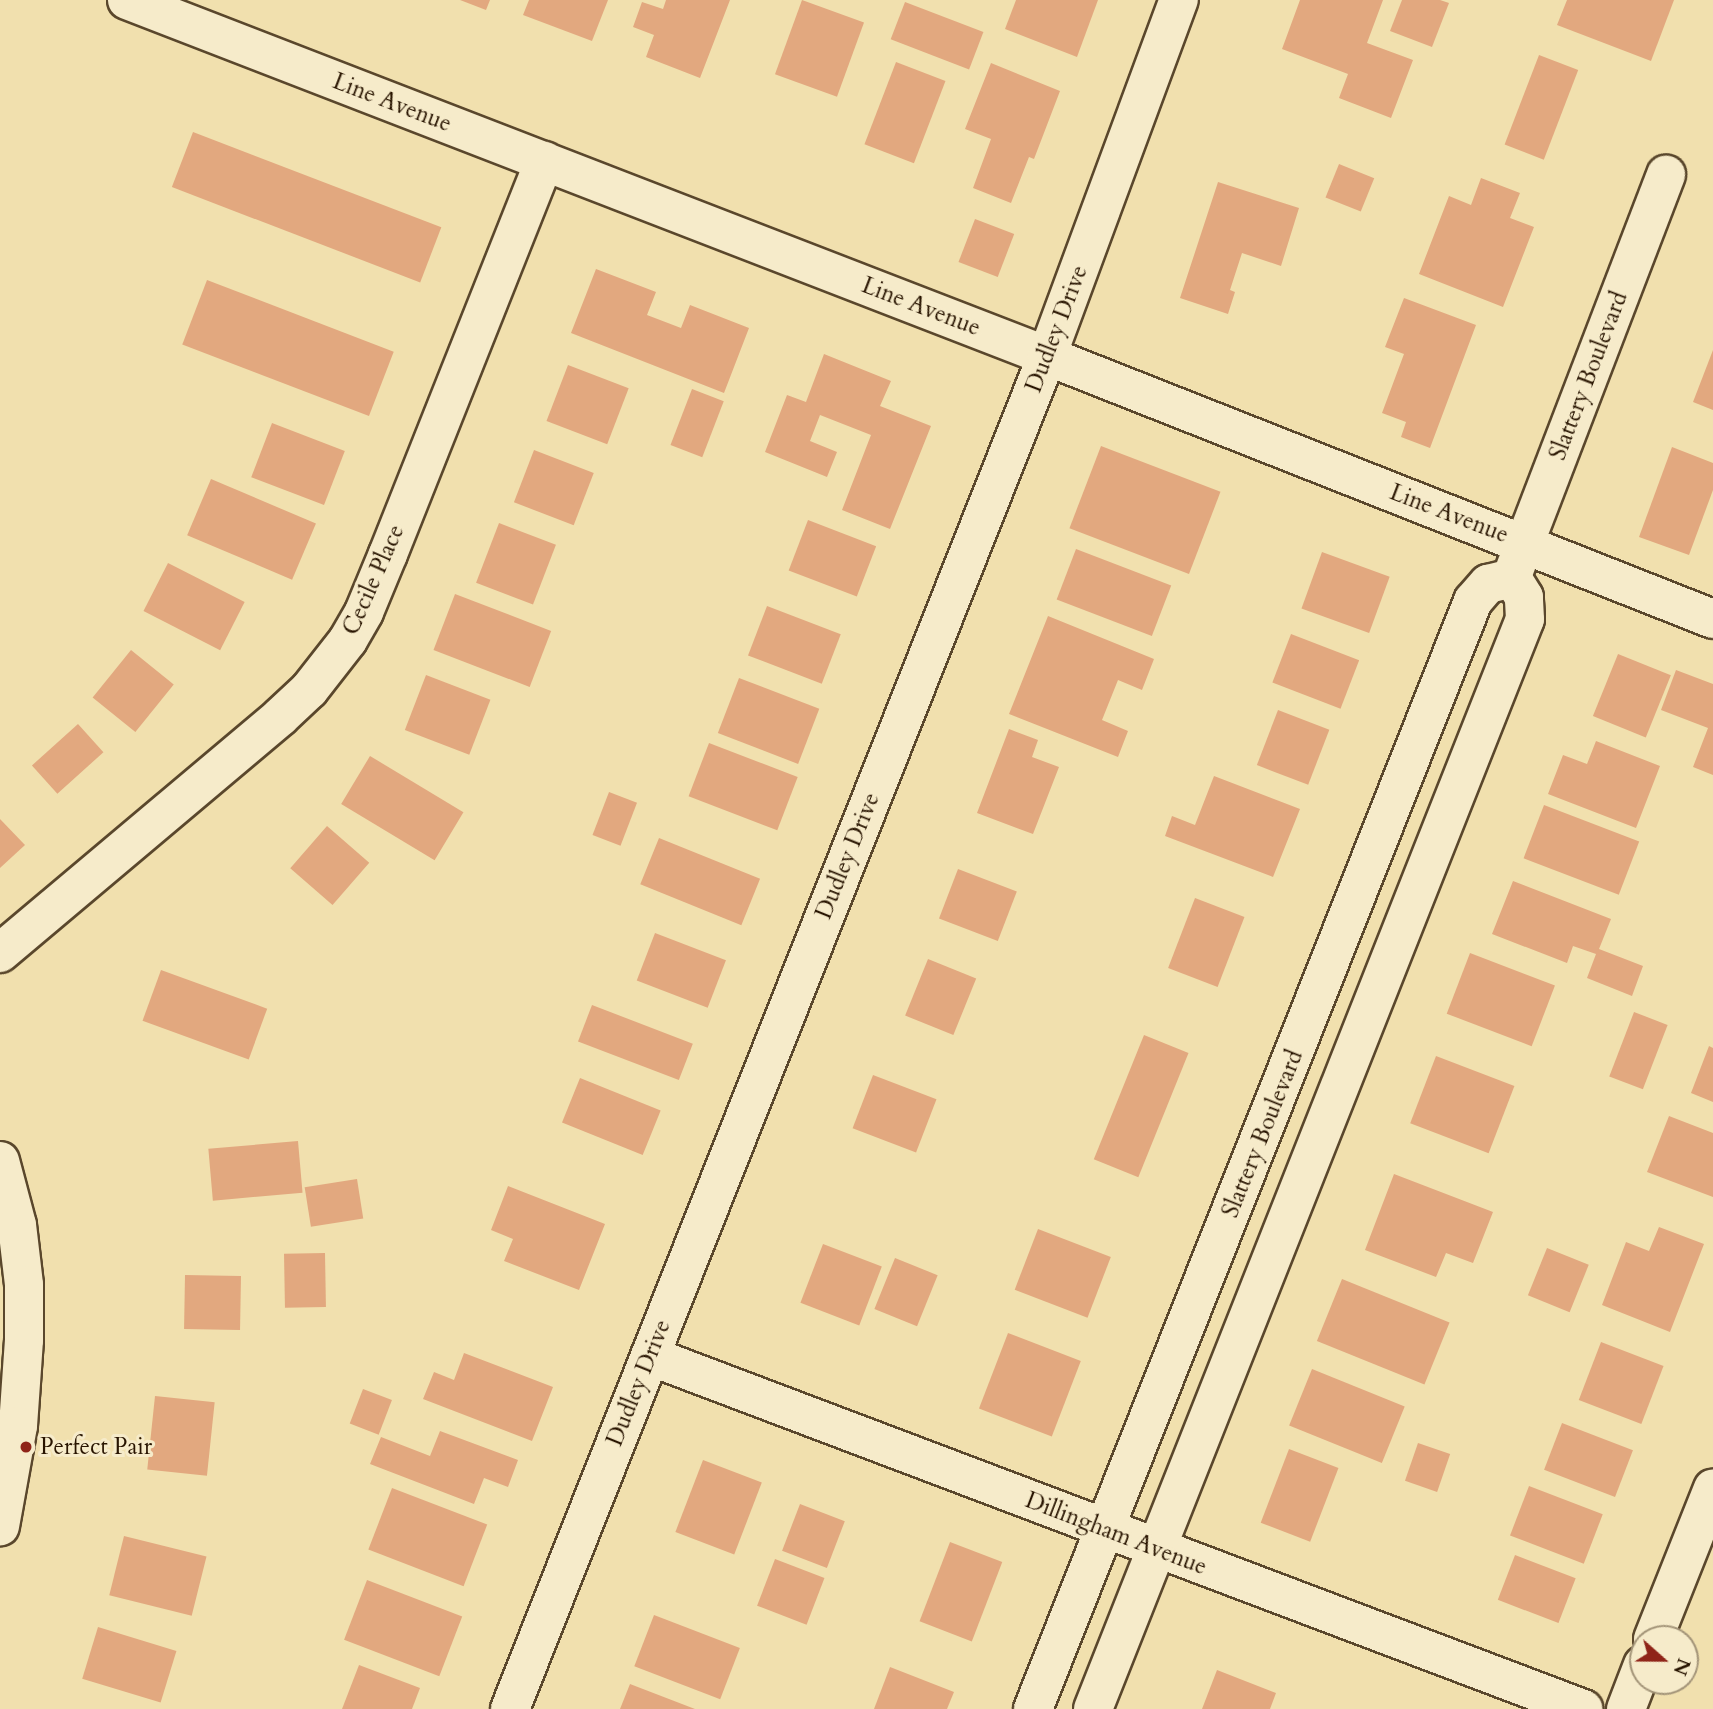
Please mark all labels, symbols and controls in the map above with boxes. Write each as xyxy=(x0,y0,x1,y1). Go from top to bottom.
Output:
street label: Line Avenue xyxy=(329,68,455,138)
street label: Dudley Drive xyxy=(1020,262,1094,396)
street label: Line Avenue xyxy=(858,272,984,342)
street label: Slattery Boulevard xyxy=(1544,288,1634,464)
street label: Line Avenue xyxy=(1386,479,1512,549)
street label: Cecile Place xyxy=(337,521,411,639)
street label: Dudley Drive xyxy=(810,789,886,923)
street label: Slattery Boulevard xyxy=(1217,1046,1309,1222)
street label: Dudley Drive xyxy=(601,1316,677,1450)
place label: Perfect Pair xyxy=(40,1433,152,1461)
marker: Perfect Pair xyxy=(18,1439,34,1455)
street label: Dillingham Avenue xyxy=(1021,1487,1211,1581)
north arrow xyxy=(1629,1625,1699,1695)
text: N xyxy=(1667,1654,1697,1679)

